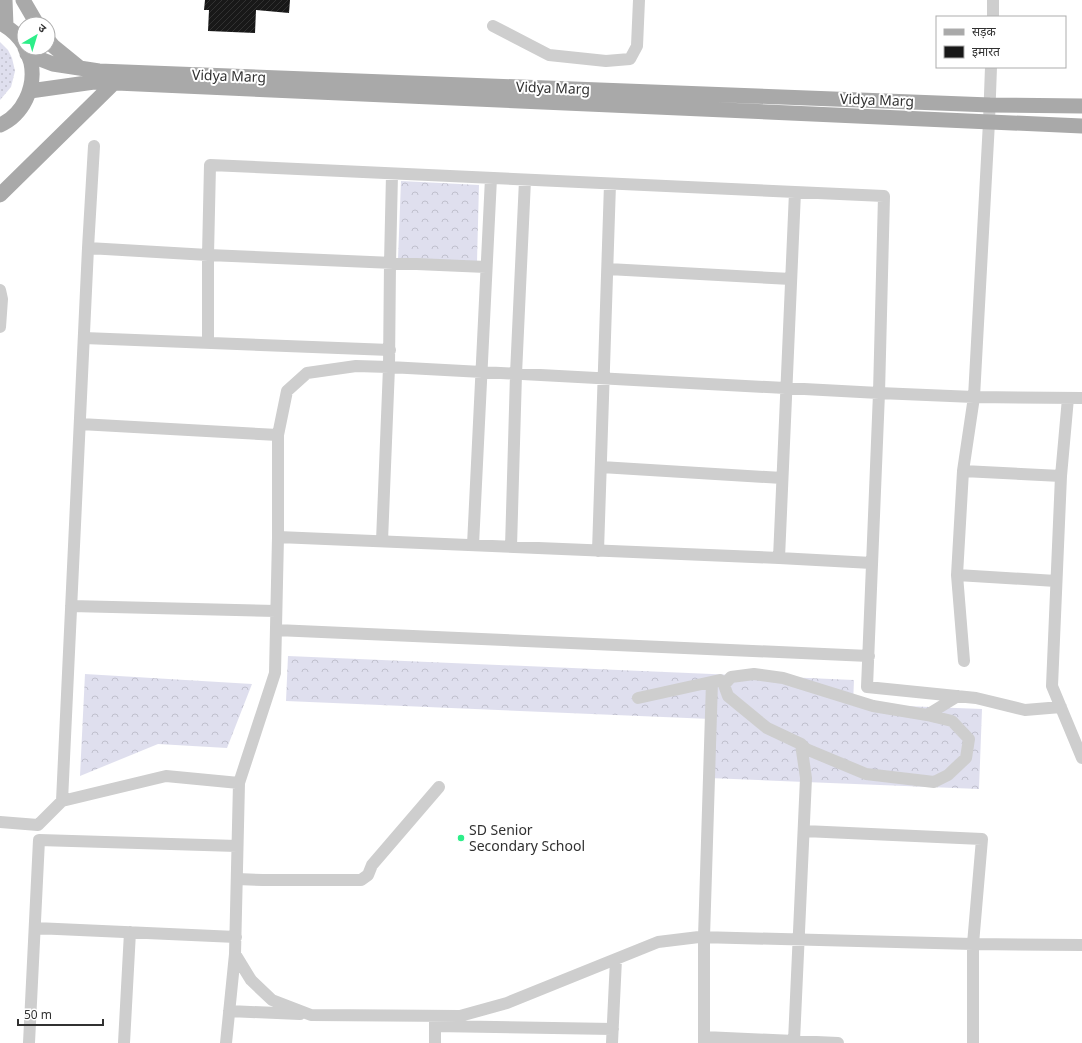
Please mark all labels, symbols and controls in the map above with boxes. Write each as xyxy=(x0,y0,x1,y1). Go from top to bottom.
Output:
north arrow xyxy=(16,16,56,56)
legend xyxy=(936,16,1066,68)
text: उ xyxy=(35,20,50,36)
text: सड़क xyxy=(972,23,997,40)
text: इमारत xyxy=(972,43,1001,60)
street label: Vidya Marg xyxy=(192,65,266,86)
street label: Vidya Marg xyxy=(516,77,590,98)
street label: Vidya Marg xyxy=(840,89,914,110)
place label: SD Senior Secondary School xyxy=(469,820,585,855)
marker: SD Senior Secondary School xyxy=(456,833,466,843)
scale bar xyxy=(18,1001,103,1027)
text: 50 m xyxy=(24,1006,52,1023)

